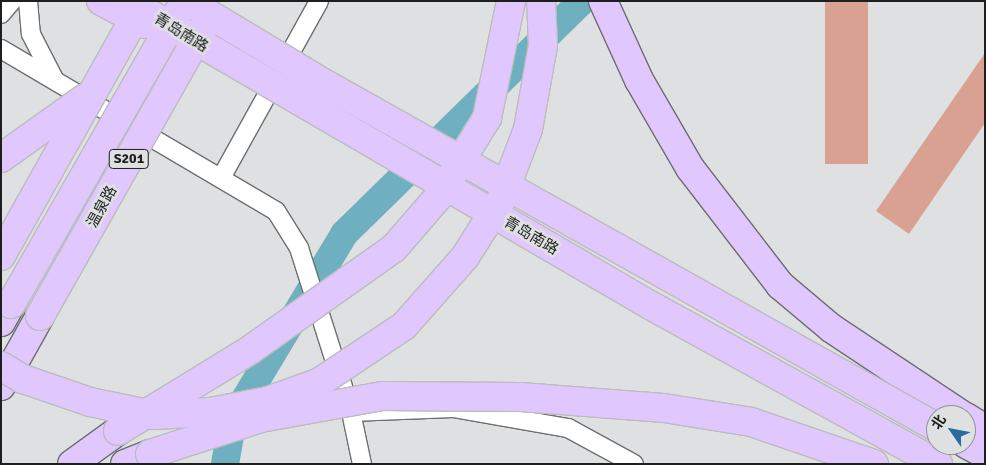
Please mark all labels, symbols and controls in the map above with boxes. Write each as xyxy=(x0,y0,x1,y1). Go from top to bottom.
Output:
street label: 青岛南路 xyxy=(151,10,211,56)
road number: S201 xyxy=(108,148,150,170)
street label: 温泉路 xyxy=(83,183,121,231)
street label: 青岛南路 xyxy=(501,213,561,259)
north arrow xyxy=(926,405,976,455)
text: 北 xyxy=(928,412,950,433)

